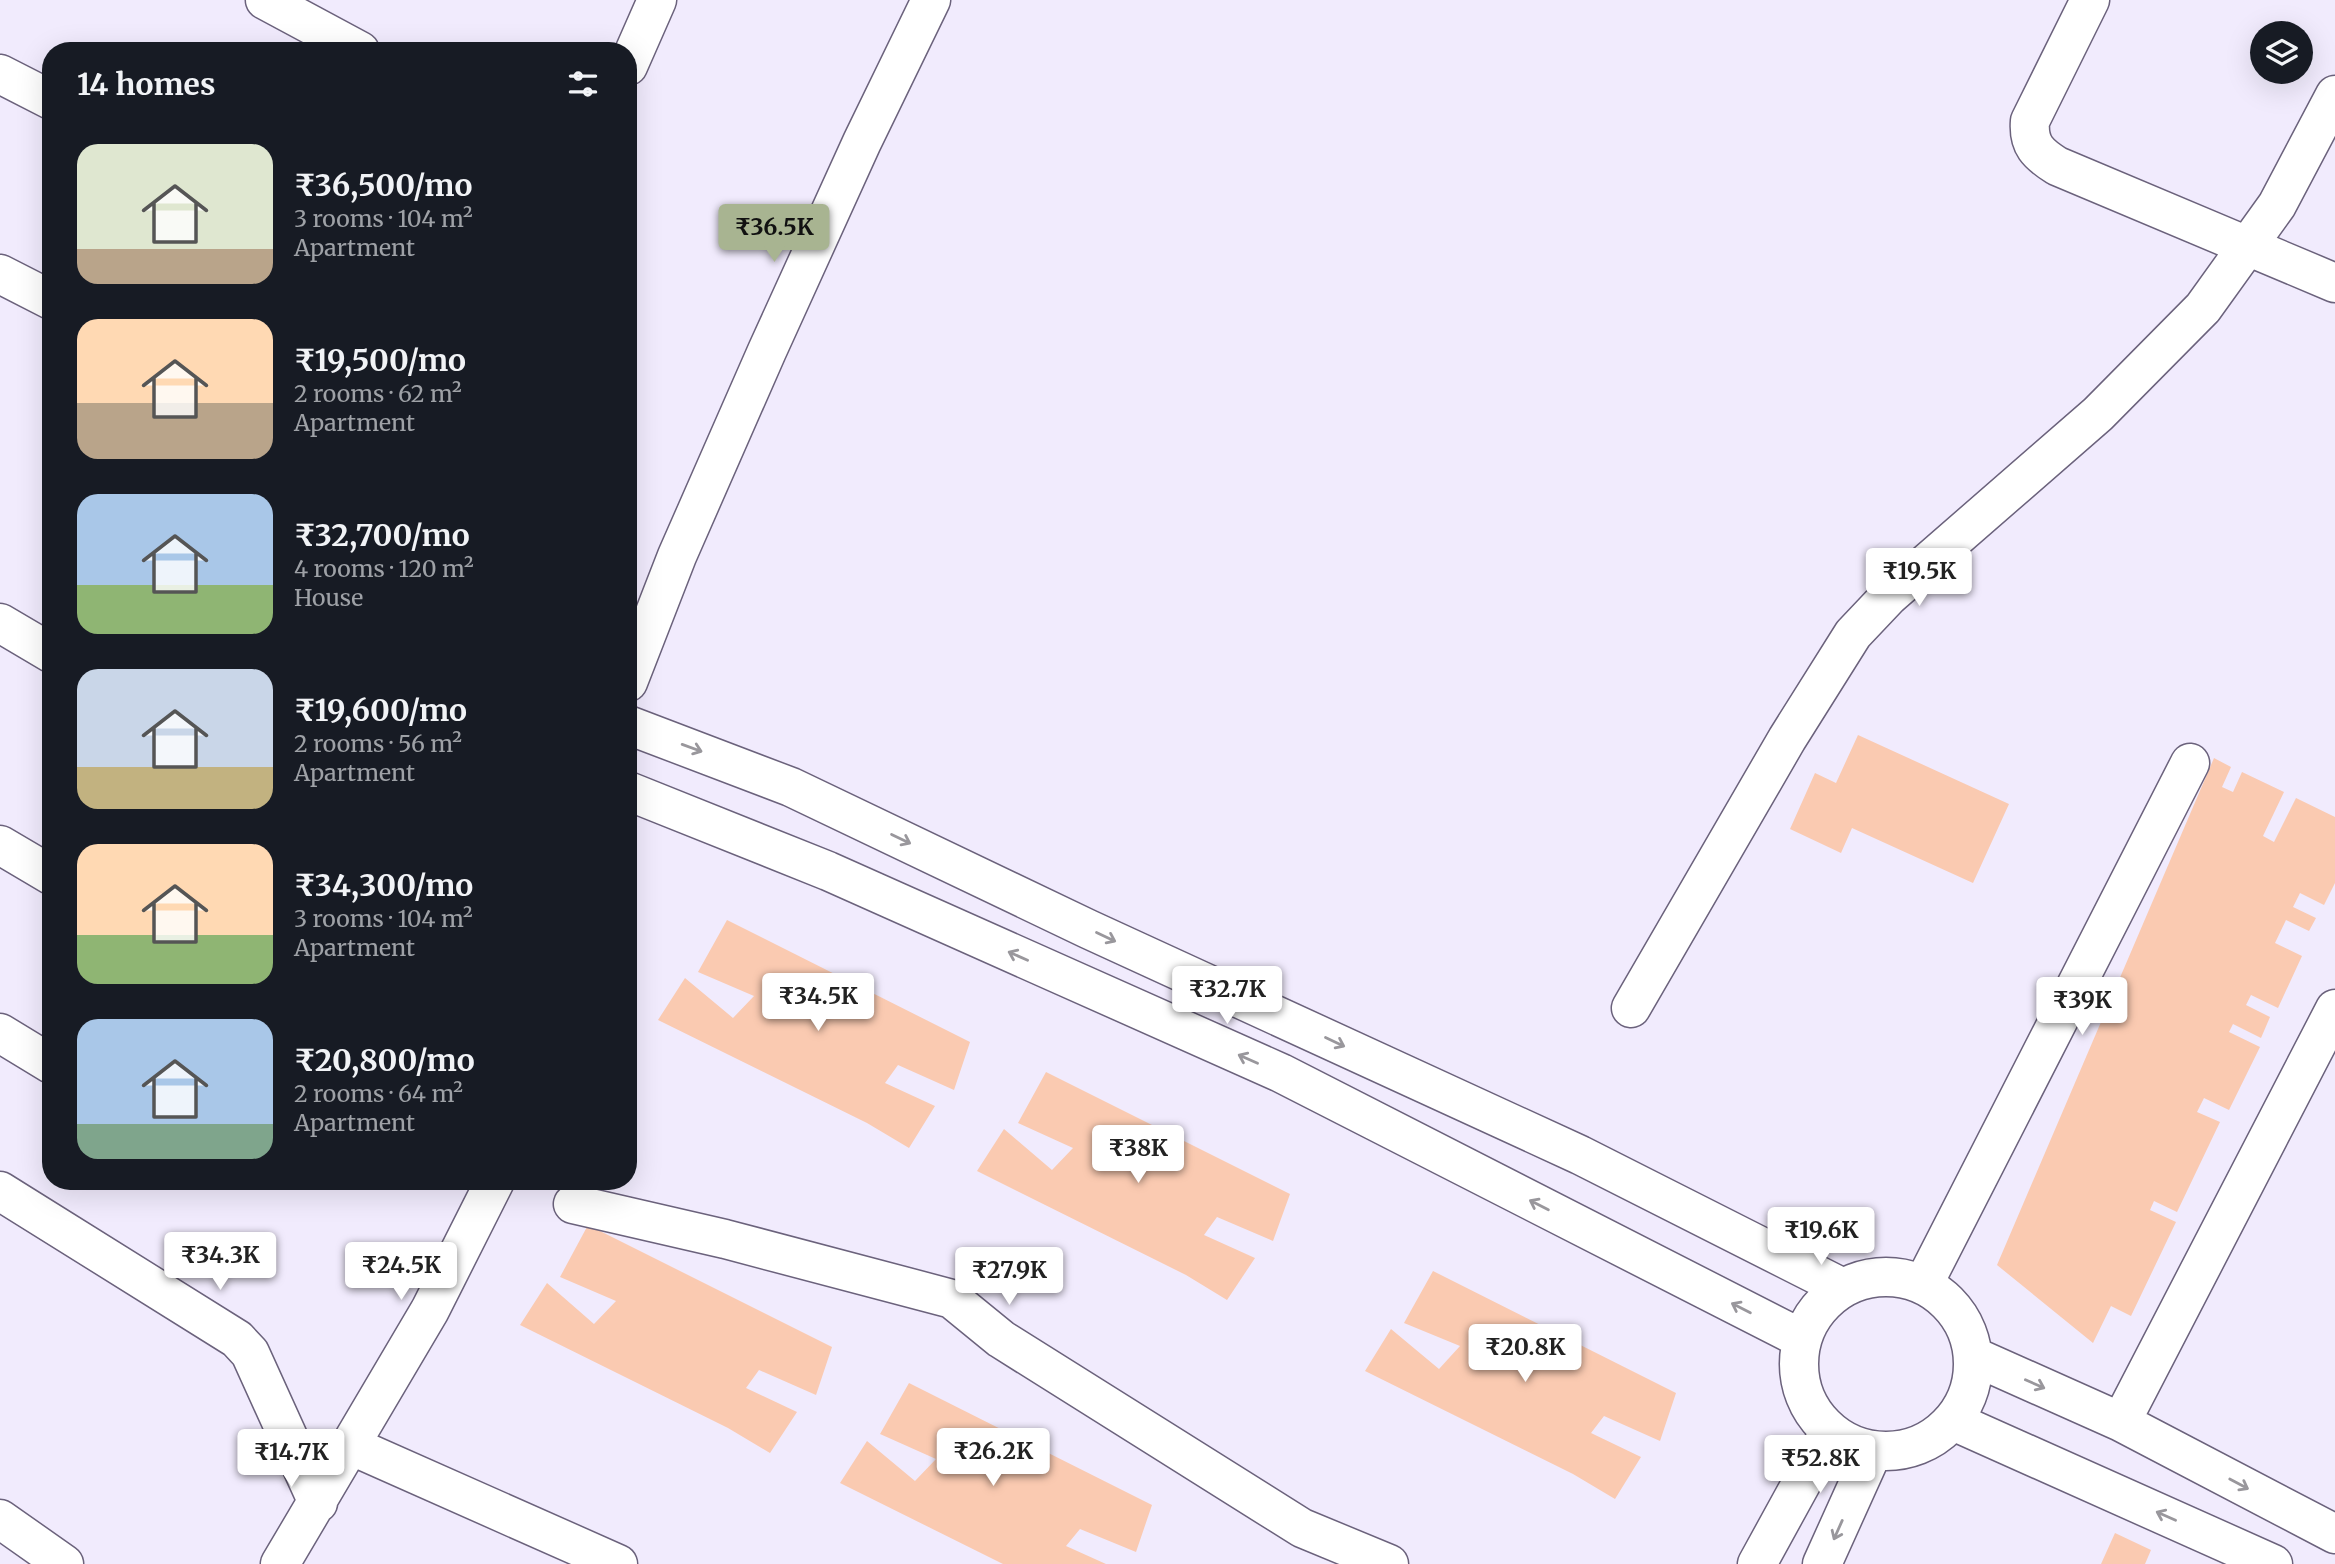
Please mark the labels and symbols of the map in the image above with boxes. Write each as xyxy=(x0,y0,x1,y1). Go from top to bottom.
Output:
pin: ₹36.5K xyxy=(717,204,831,264)
pin: ₹19.5K xyxy=(1862,548,1976,608)
one-way arrow xyxy=(681,743,703,756)
one-way arrow xyxy=(890,833,911,846)
one-way arrow xyxy=(1095,931,1116,945)
one-way arrow xyxy=(1008,949,1029,962)
pin: ₹32.7K xyxy=(1170,967,1284,1026)
pin: ₹34.5K xyxy=(761,974,875,1033)
pin: ₹39K xyxy=(2041,978,2123,1037)
one-way arrow xyxy=(1324,1036,1345,1050)
one-way arrow xyxy=(1238,1052,1259,1065)
pin: ₹38K xyxy=(1097,1126,1179,1185)
one-way arrow xyxy=(1529,1198,1550,1211)
pin: ₹19.6K xyxy=(1764,1208,1878,1267)
pin: ₹34.3K xyxy=(163,1232,277,1292)
pin: ₹24.5K xyxy=(344,1242,458,1302)
pin: ₹27.9K xyxy=(952,1248,1066,1307)
one-way arrow xyxy=(1732,1301,1752,1315)
pin: ₹20.8K xyxy=(1468,1324,1582,1384)
one-way arrow xyxy=(2024,1378,2045,1391)
pin: ₹26.2K xyxy=(936,1428,1050,1488)
pin: ₹14.7K xyxy=(234,1430,348,1489)
pin: ₹52.8K xyxy=(1763,1436,1877,1495)
one-way arrow xyxy=(2228,1478,2249,1491)
one-way arrow xyxy=(2156,1509,2177,1522)
one-way arrow xyxy=(1831,1518,1844,1540)

